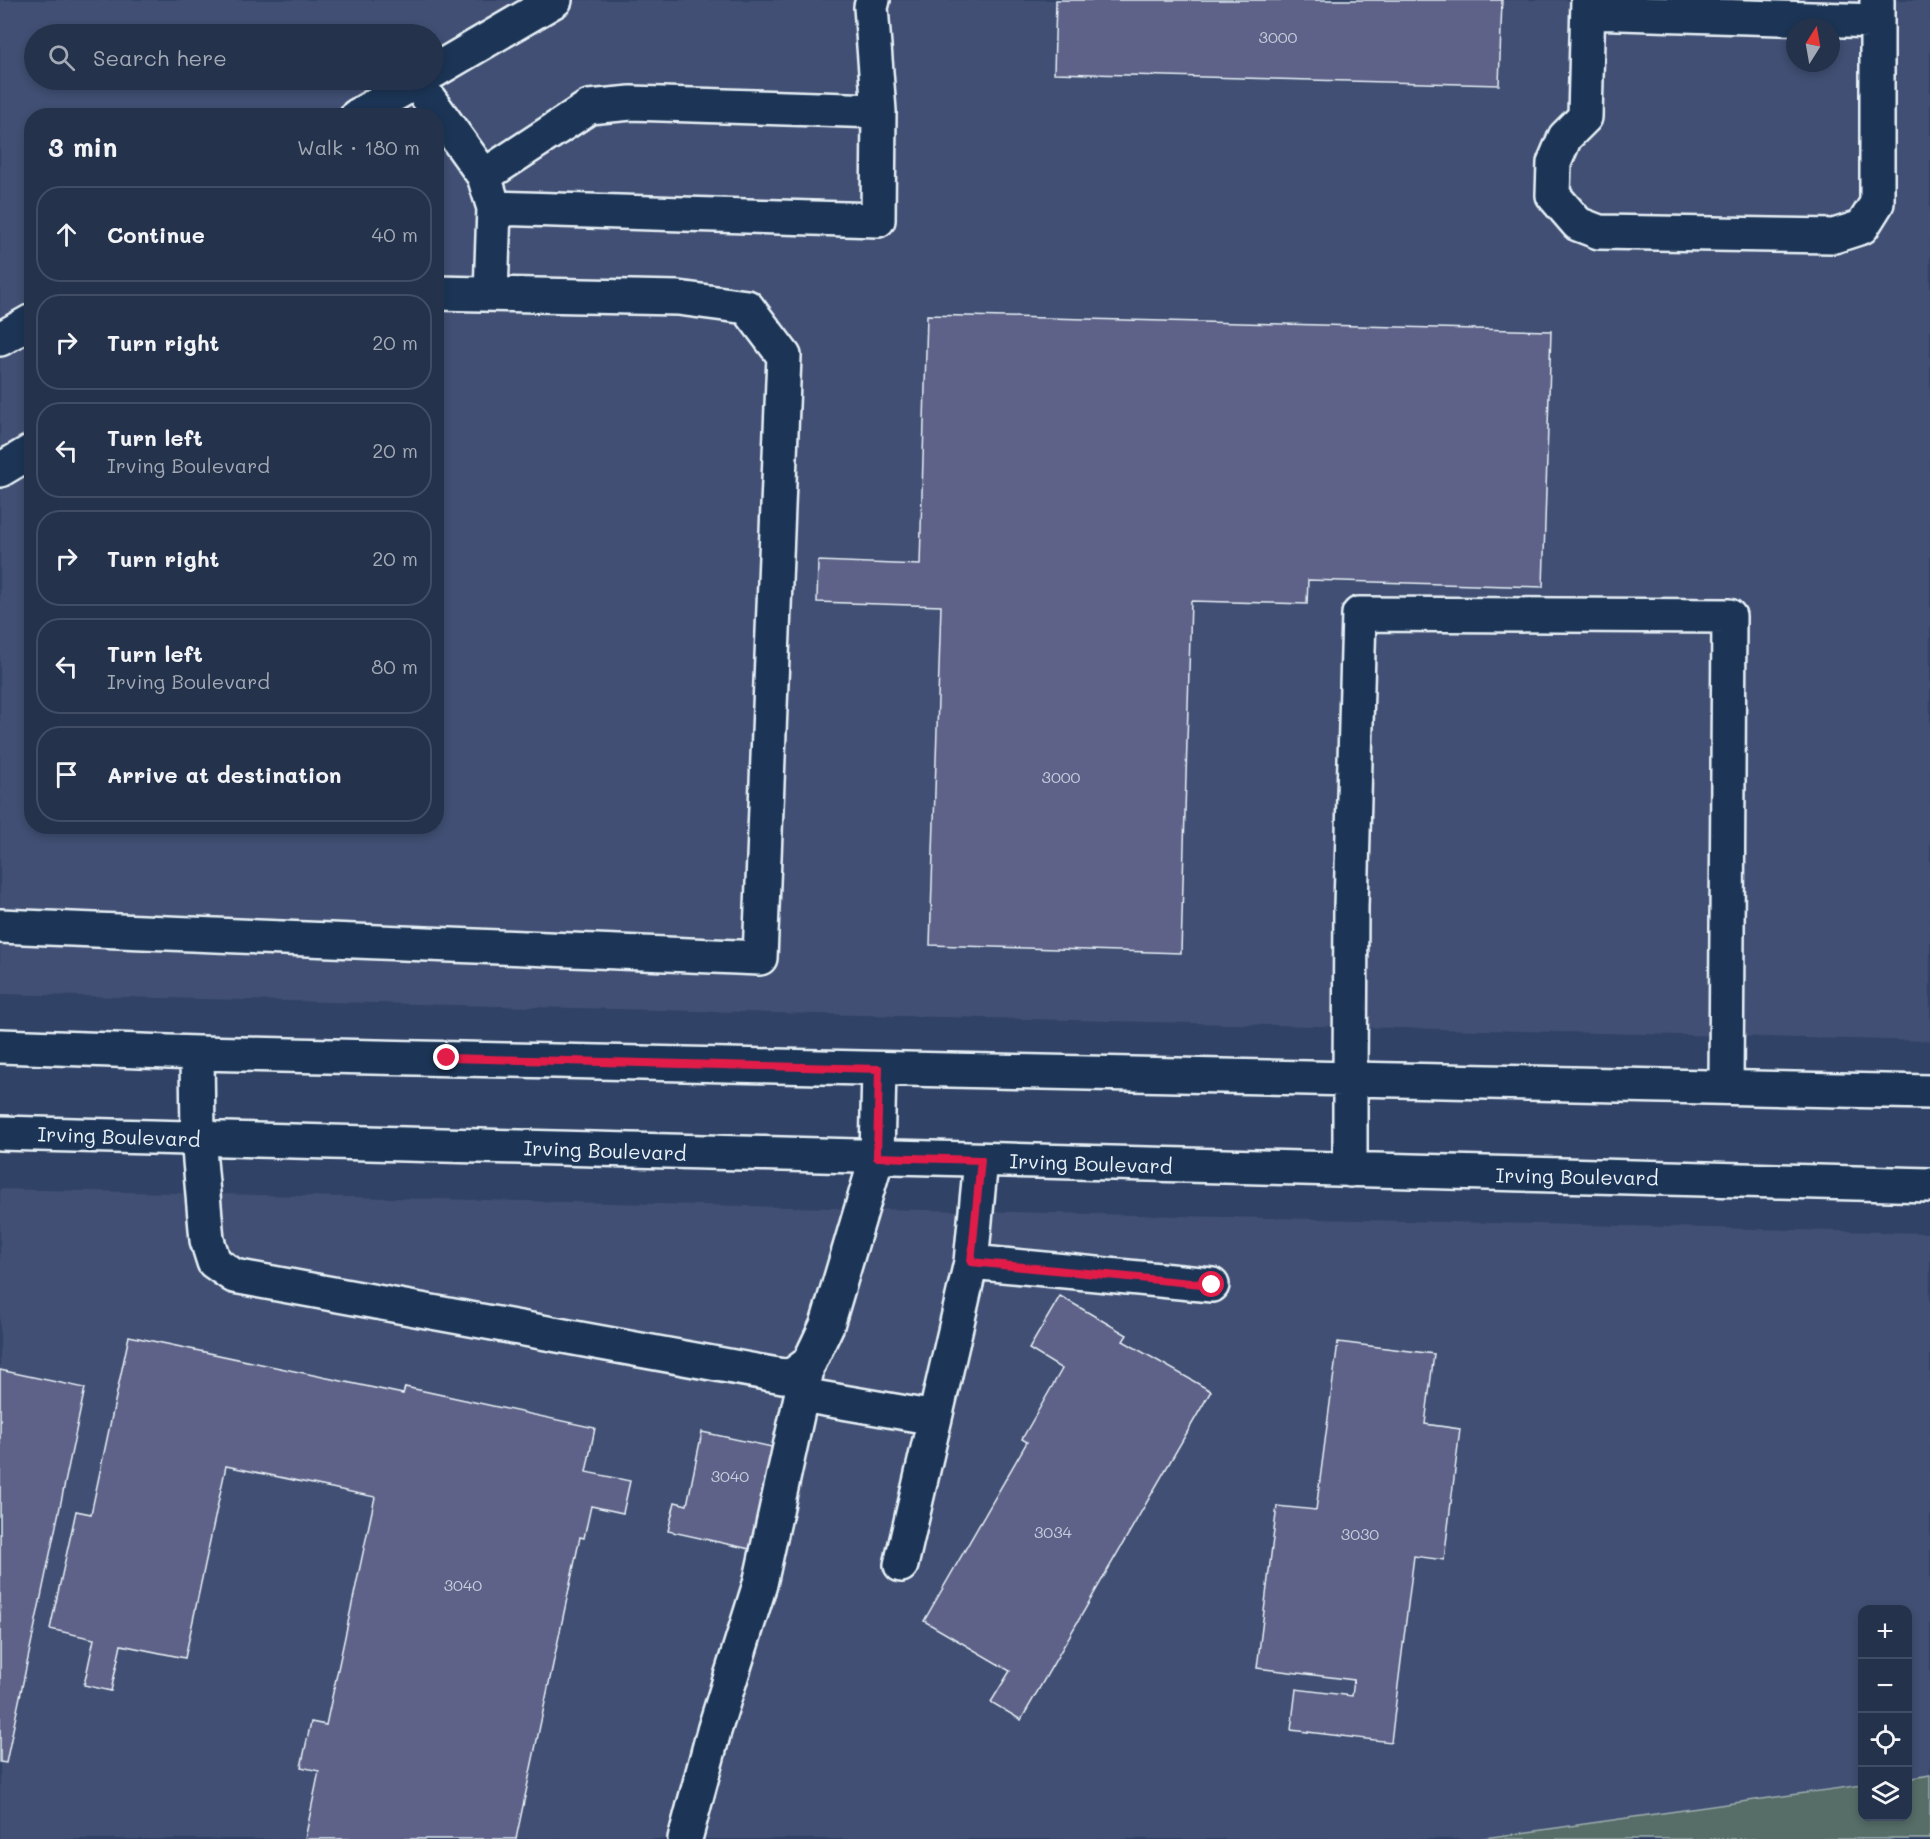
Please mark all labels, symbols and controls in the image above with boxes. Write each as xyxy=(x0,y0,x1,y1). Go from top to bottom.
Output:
north arrow xyxy=(1786,18,1840,72)
search box xyxy=(24,24,444,90)
house number: 3000 xyxy=(1259,26,1298,47)
icon: search xyxy=(45,41,78,74)
text: Search here xyxy=(93,43,227,72)
text: 3 min xyxy=(48,130,117,164)
text: Walk · 180 m xyxy=(297,134,420,160)
icon: ahead xyxy=(50,218,83,251)
text: Continue xyxy=(107,220,205,249)
text: 40 m xyxy=(372,221,418,247)
icon: right xyxy=(50,326,83,359)
text: Turn right xyxy=(107,328,219,357)
text: 20 m xyxy=(372,329,418,355)
text: Turn left xyxy=(107,423,203,452)
icon: left xyxy=(50,434,83,467)
text: 20 m xyxy=(372,437,418,463)
text: Irving Boulevard xyxy=(107,452,270,478)
icon: right xyxy=(50,542,83,575)
text: Turn right xyxy=(107,544,219,573)
text: 20 m xyxy=(372,545,418,571)
text: Turn left xyxy=(107,639,203,668)
icon: left xyxy=(50,650,83,683)
text: 80 m xyxy=(371,653,418,679)
text: Irving Boulevard xyxy=(107,668,270,694)
icon: arrive xyxy=(50,758,83,791)
text: Arrive at destination xyxy=(107,760,342,789)
house number: 3000 xyxy=(1042,766,1081,787)
route end xyxy=(433,1044,459,1070)
street label: Irving Boulevard xyxy=(37,1120,201,1152)
street label: Irving Boulevard xyxy=(523,1134,687,1166)
street label: Irving Boulevard xyxy=(1009,1147,1173,1179)
street label: Irving Boulevard xyxy=(1495,1162,1659,1190)
route start xyxy=(1198,1271,1224,1297)
house number: 3040 xyxy=(711,1465,749,1486)
house number: 3034 xyxy=(1034,1521,1073,1542)
house number: 3030 xyxy=(1341,1523,1379,1544)
house number: 3040 xyxy=(444,1574,482,1595)
map controls xyxy=(1858,1605,1912,1821)
button: + xyxy=(1858,1605,1912,1659)
button: − xyxy=(1858,1659,1912,1713)
button: locate xyxy=(1858,1713,1912,1767)
button: layers xyxy=(1858,1767,1912,1821)

